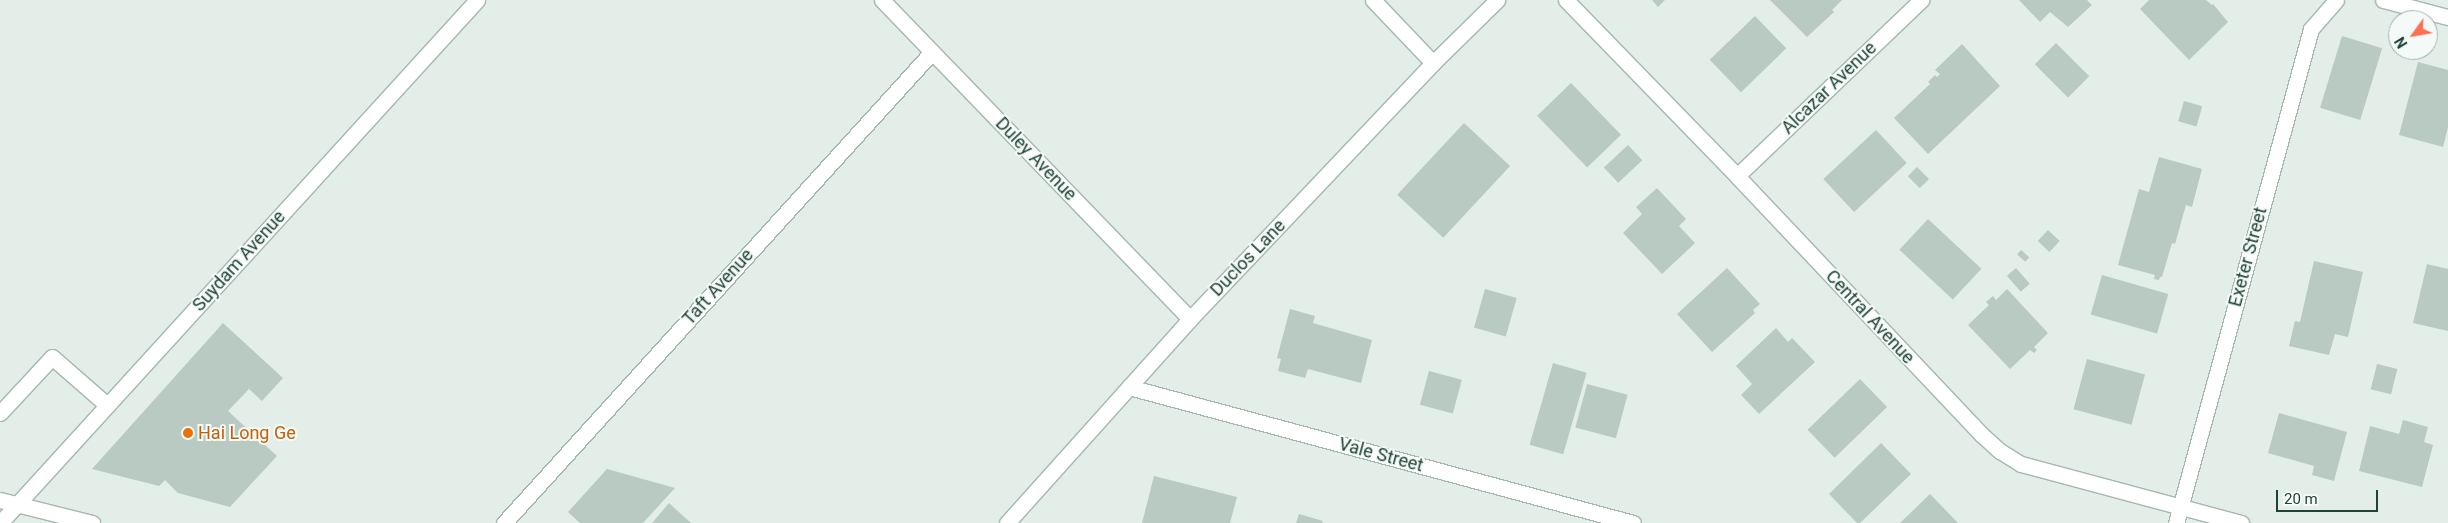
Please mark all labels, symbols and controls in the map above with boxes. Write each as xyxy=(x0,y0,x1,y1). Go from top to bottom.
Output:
north arrow xyxy=(2388,10,2438,60)
text: N xyxy=(2392,34,2411,51)
street label: Alcazar Avenue xyxy=(1777,37,1881,139)
street label: Duley Avenue xyxy=(991,113,1081,205)
street label: Exeter Street xyxy=(2224,205,2272,309)
street label: Suydam Avenue xyxy=(188,206,290,316)
street label: Duclos Lane xyxy=(1206,215,1290,301)
street label: Taft Avenue xyxy=(678,244,758,330)
street label: Central Avenue xyxy=(1821,266,1919,368)
place label: Hai Long Ge xyxy=(198,422,296,444)
marker: Hai Long Ge xyxy=(182,427,194,439)
street label: Vale Street xyxy=(1336,433,1426,477)
scale bar xyxy=(2278,480,2380,512)
text: 20 m xyxy=(2284,490,2318,508)

